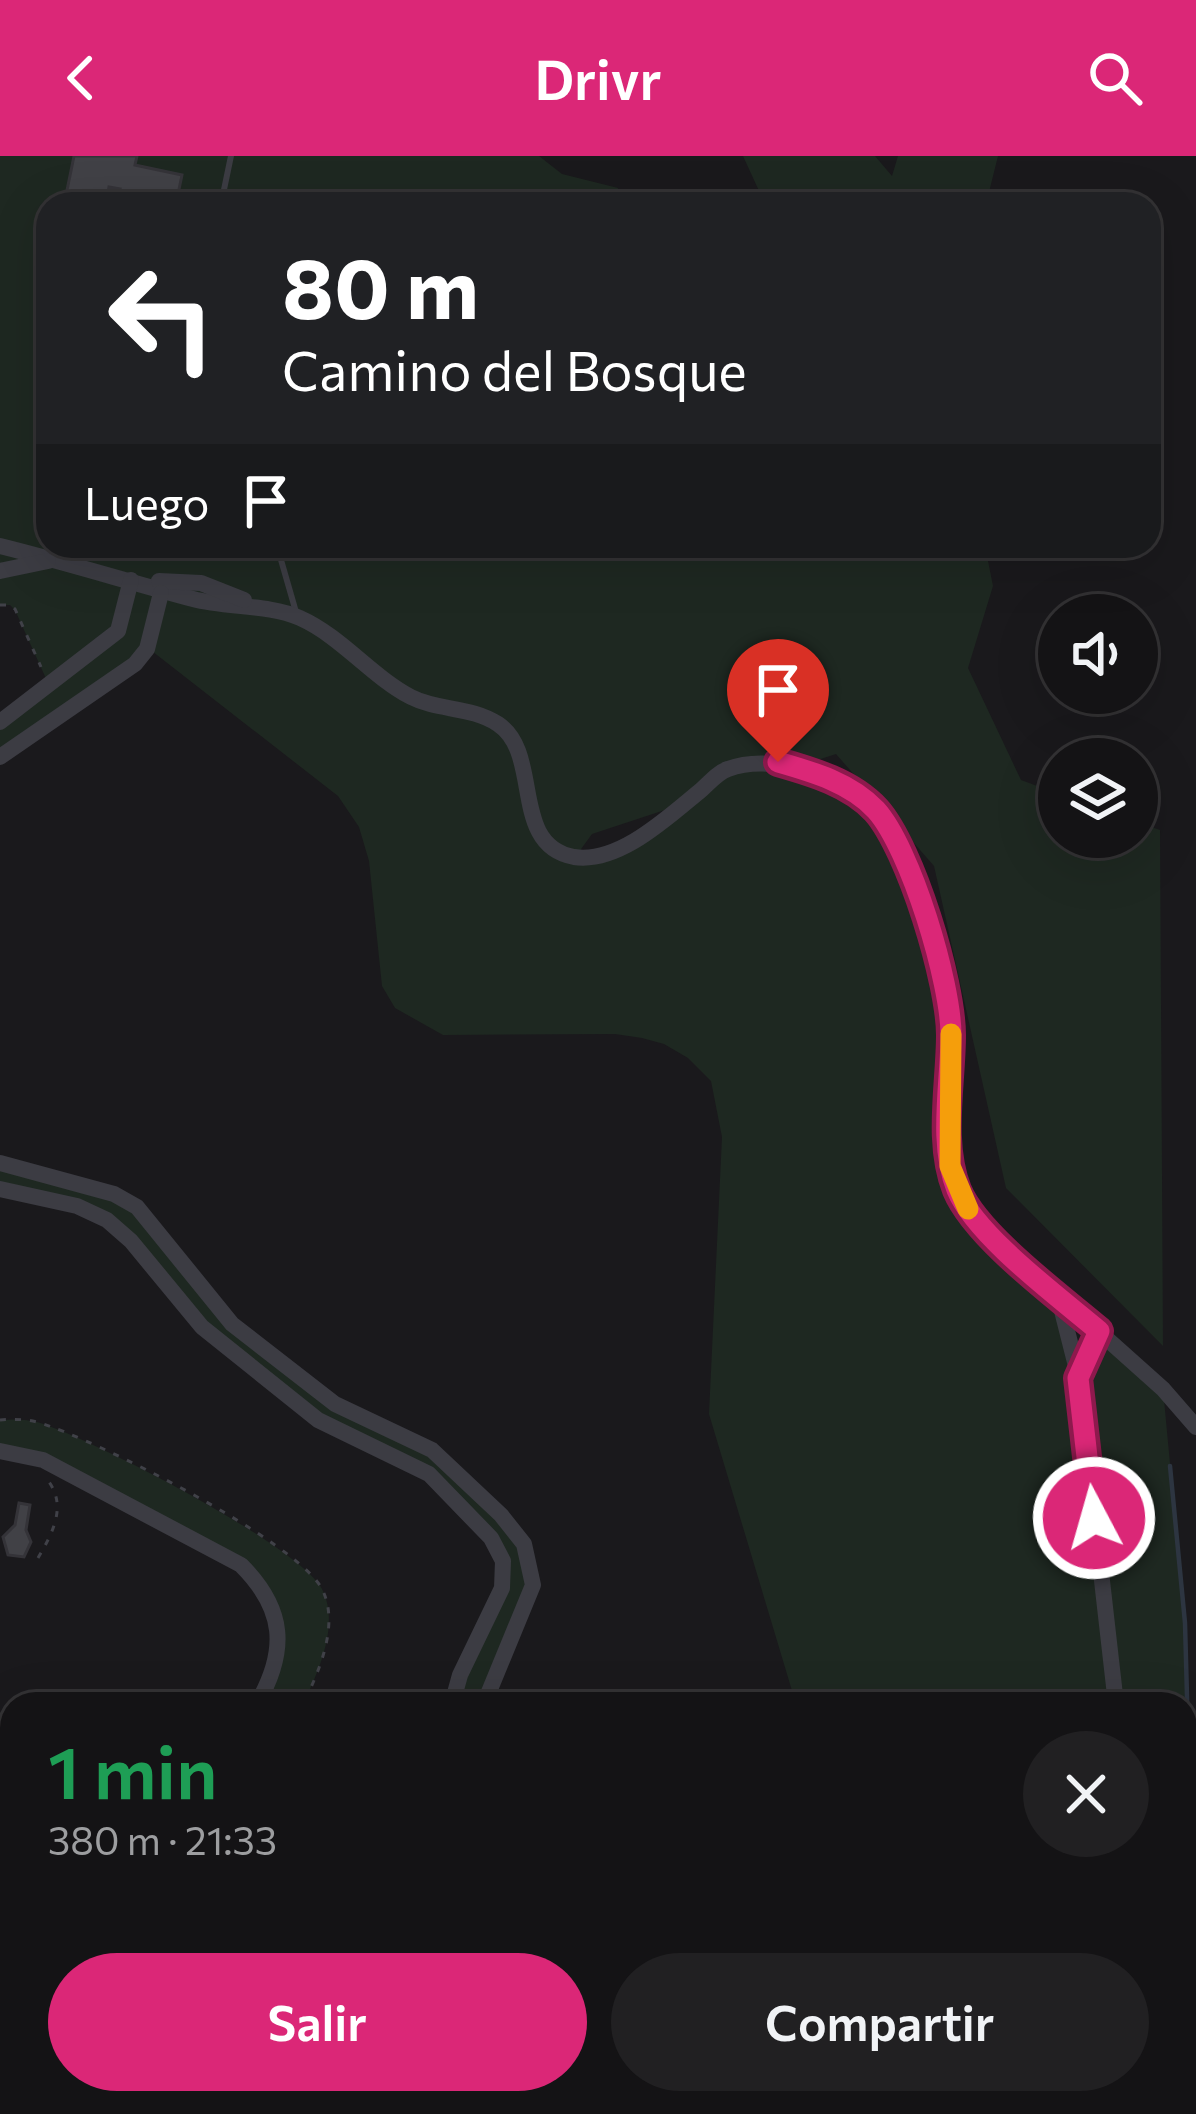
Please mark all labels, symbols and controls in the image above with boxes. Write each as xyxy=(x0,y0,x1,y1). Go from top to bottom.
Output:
icon: back xyxy=(48,45,114,111)
text: Drivr xyxy=(534,45,662,111)
icon: search xyxy=(1082,45,1148,111)
text: 80 m xyxy=(282,234,479,336)
icon: left xyxy=(84,240,240,396)
text: Camino del Bosque xyxy=(282,336,747,402)
icon: arrive xyxy=(233,468,299,534)
text: Luego xyxy=(84,474,209,529)
map controls xyxy=(1038,594,1158,858)
button: sound xyxy=(1038,594,1158,714)
pin xyxy=(727,639,829,762)
icon: arrive xyxy=(745,657,811,723)
button: layers xyxy=(1038,738,1158,858)
position arrow xyxy=(1031,1455,1157,1581)
text: 1 min xyxy=(48,1726,218,1814)
button: close xyxy=(1023,1731,1149,1857)
text: 380 m · 21:33 xyxy=(48,1815,277,1863)
button: Salir xyxy=(48,1953,587,2091)
button: Compartir xyxy=(611,1953,1149,2091)

